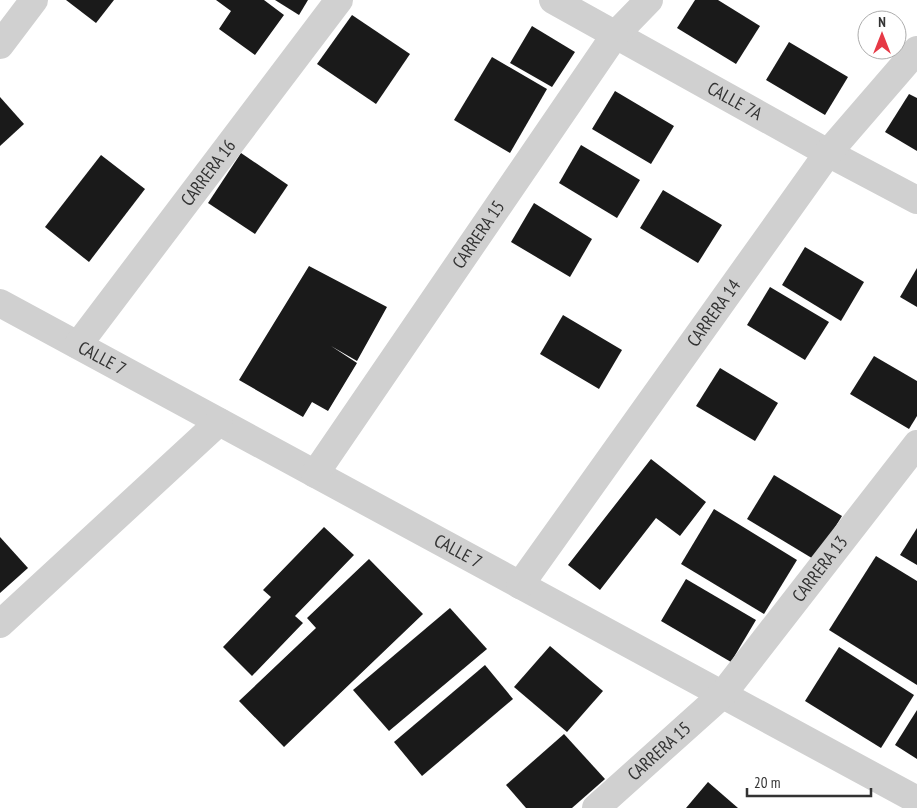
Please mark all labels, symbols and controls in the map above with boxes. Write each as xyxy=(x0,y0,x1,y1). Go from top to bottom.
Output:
north arrow xyxy=(857,10,907,60)
text: N xyxy=(878,13,886,31)
street label: CALLE 7A xyxy=(704,76,767,125)
street label: CARRERA 16 xyxy=(175,135,240,210)
street label: CARRERA 15 xyxy=(447,196,510,273)
street label: CARRERA 14 xyxy=(682,275,745,351)
street label: CALLE 7 xyxy=(74,336,130,380)
street label: CALLE 7 xyxy=(430,529,486,573)
street label: CARRERA 13 xyxy=(787,531,852,606)
street label: CARRERA 15 xyxy=(622,716,695,785)
scale bar xyxy=(747,766,871,798)
text: 20 m xyxy=(754,773,780,792)

